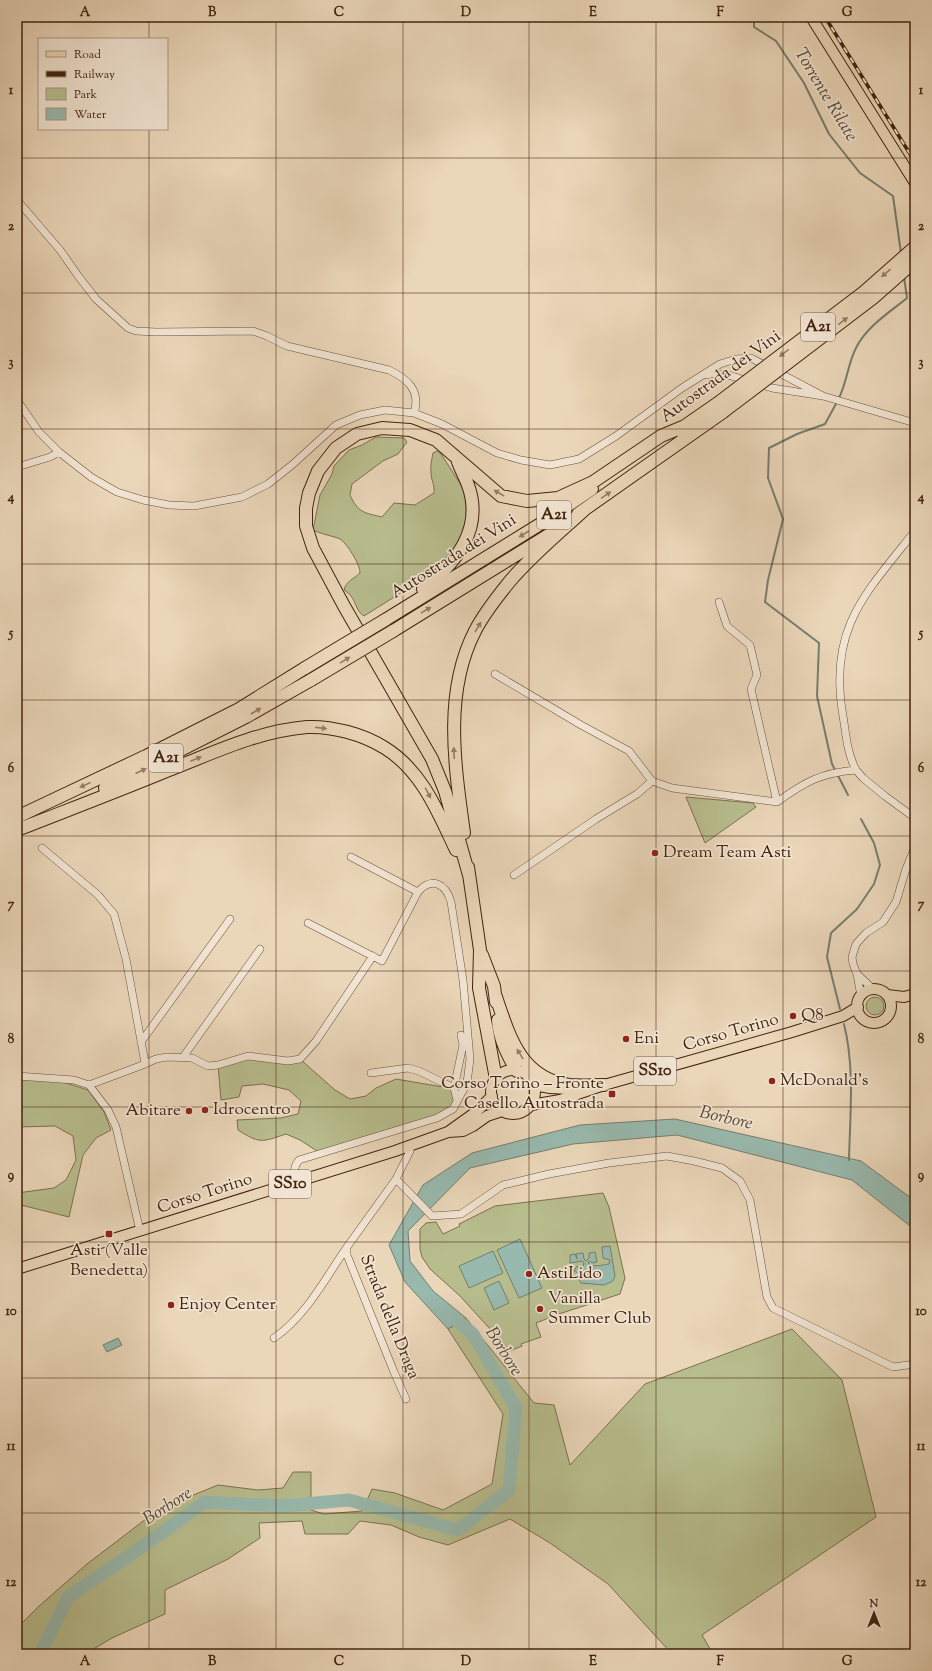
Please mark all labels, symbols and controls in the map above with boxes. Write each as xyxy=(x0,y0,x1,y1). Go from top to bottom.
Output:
text: A xyxy=(80,4,91,22)
text: B xyxy=(208,4,217,22)
text: C xyxy=(334,4,344,22)
text: D xyxy=(461,4,471,22)
text: E xyxy=(589,4,597,22)
text: F xyxy=(716,4,724,22)
text: G xyxy=(842,4,853,22)
legend xyxy=(38,38,168,130)
water label: Torrente Rilate xyxy=(787,43,863,147)
text: Road xyxy=(74,46,101,64)
text: Railway xyxy=(74,66,115,84)
text: 1 xyxy=(9,82,14,100)
text: 1 xyxy=(919,82,924,100)
text: Park xyxy=(74,86,97,104)
text: Water xyxy=(74,106,107,124)
text: 2 xyxy=(8,218,15,236)
text: 2 xyxy=(918,218,925,236)
one-way arrow xyxy=(880,268,891,277)
road number: A21 xyxy=(801,313,835,341)
one-way arrow xyxy=(838,317,849,325)
street label: Autostrada dei Vini xyxy=(656,325,786,429)
one-way arrow xyxy=(778,349,789,357)
text: 3 xyxy=(8,354,14,372)
text: 3 xyxy=(918,354,924,372)
text: 4 xyxy=(7,489,15,507)
text: 4 xyxy=(917,489,925,507)
one-way arrow xyxy=(494,490,505,497)
one-way arrow xyxy=(600,491,611,499)
road number: A21 xyxy=(537,501,571,529)
street label: Autostrada dei Vini xyxy=(387,509,522,605)
one-way arrow xyxy=(518,531,530,538)
one-way arrow xyxy=(420,607,432,614)
one-way arrow xyxy=(474,621,481,633)
text: 5 xyxy=(8,625,14,643)
text: 5 xyxy=(918,625,924,643)
one-way arrow xyxy=(339,656,351,663)
one-way arrow xyxy=(250,708,262,715)
one-way arrow xyxy=(315,725,327,731)
road number: A21 xyxy=(149,744,183,772)
one-way arrow xyxy=(451,747,458,759)
one-way arrow xyxy=(191,756,203,762)
text: 6 xyxy=(8,760,15,778)
text: 6 xyxy=(918,760,925,778)
one-way arrow xyxy=(135,768,146,774)
one-way arrow xyxy=(80,782,91,788)
one-way arrow xyxy=(424,787,431,799)
place label: Dream Team Asti xyxy=(663,841,791,865)
marker: Dream Team Asti xyxy=(650,848,660,858)
text: 7 xyxy=(8,896,15,914)
text: 7 xyxy=(918,896,925,914)
place label: Q8 xyxy=(801,1004,824,1028)
street label: Corso Torino xyxy=(680,1008,782,1058)
marker: Q8 xyxy=(788,1011,798,1021)
place label: Eni xyxy=(634,1027,659,1051)
text: 8 xyxy=(8,1031,15,1049)
text: 8 xyxy=(918,1031,925,1049)
marker: Eni xyxy=(621,1034,631,1044)
one-way arrow xyxy=(516,1048,523,1060)
road number: SS10 xyxy=(634,1057,676,1085)
place label: McDonald's xyxy=(780,1069,869,1093)
place label: Corso Torino – Fronte Casello Autostrada xyxy=(441,1072,604,1116)
marker: McDonald's xyxy=(767,1076,777,1086)
marker: Corso Torino – Fronte Casello Autostrada xyxy=(607,1089,617,1099)
place label: Idrocentro xyxy=(213,1098,291,1122)
place label: Abitare xyxy=(126,1099,181,1123)
water label: Borbore xyxy=(697,1100,755,1138)
marker: Idrocentro xyxy=(200,1105,210,1115)
marker: Abitare xyxy=(184,1106,194,1116)
text: 9 xyxy=(8,1167,15,1185)
street label: Corso Torino xyxy=(154,1167,256,1221)
text: 9 xyxy=(918,1167,925,1185)
road number: SS10 xyxy=(269,1170,311,1198)
marker: Asti (Valle Benedetta) xyxy=(104,1229,114,1239)
place label: Asti (Valle Benedetta) xyxy=(70,1239,148,1283)
street label: Strada della Draga xyxy=(353,1251,425,1383)
place label: AstiLido xyxy=(537,1262,602,1286)
marker: AstiLido xyxy=(524,1269,534,1279)
place label: Vanilla Summer Club xyxy=(548,1287,651,1331)
place label: Enjoy Center xyxy=(179,1293,276,1317)
marker: Enjoy Center xyxy=(166,1300,176,1310)
text: 10 xyxy=(5,1303,17,1321)
text: 10 xyxy=(915,1303,927,1321)
marker: Vanilla Summer Club xyxy=(535,1304,545,1314)
water label: Borbore xyxy=(478,1322,528,1382)
text: 11 xyxy=(7,1438,16,1456)
text: 11 xyxy=(917,1438,926,1456)
water label: Borbore xyxy=(138,1481,198,1533)
text: 12 xyxy=(6,1574,17,1592)
text: 12 xyxy=(916,1574,927,1592)
north arrow xyxy=(854,1593,894,1633)
text: N xyxy=(869,1596,879,1612)
text: A xyxy=(80,1653,91,1671)
text: B xyxy=(208,1653,217,1671)
text: C xyxy=(334,1653,344,1671)
text: D xyxy=(461,1653,471,1671)
text: E xyxy=(589,1653,597,1671)
text: F xyxy=(716,1653,724,1671)
text: G xyxy=(842,1653,853,1671)

